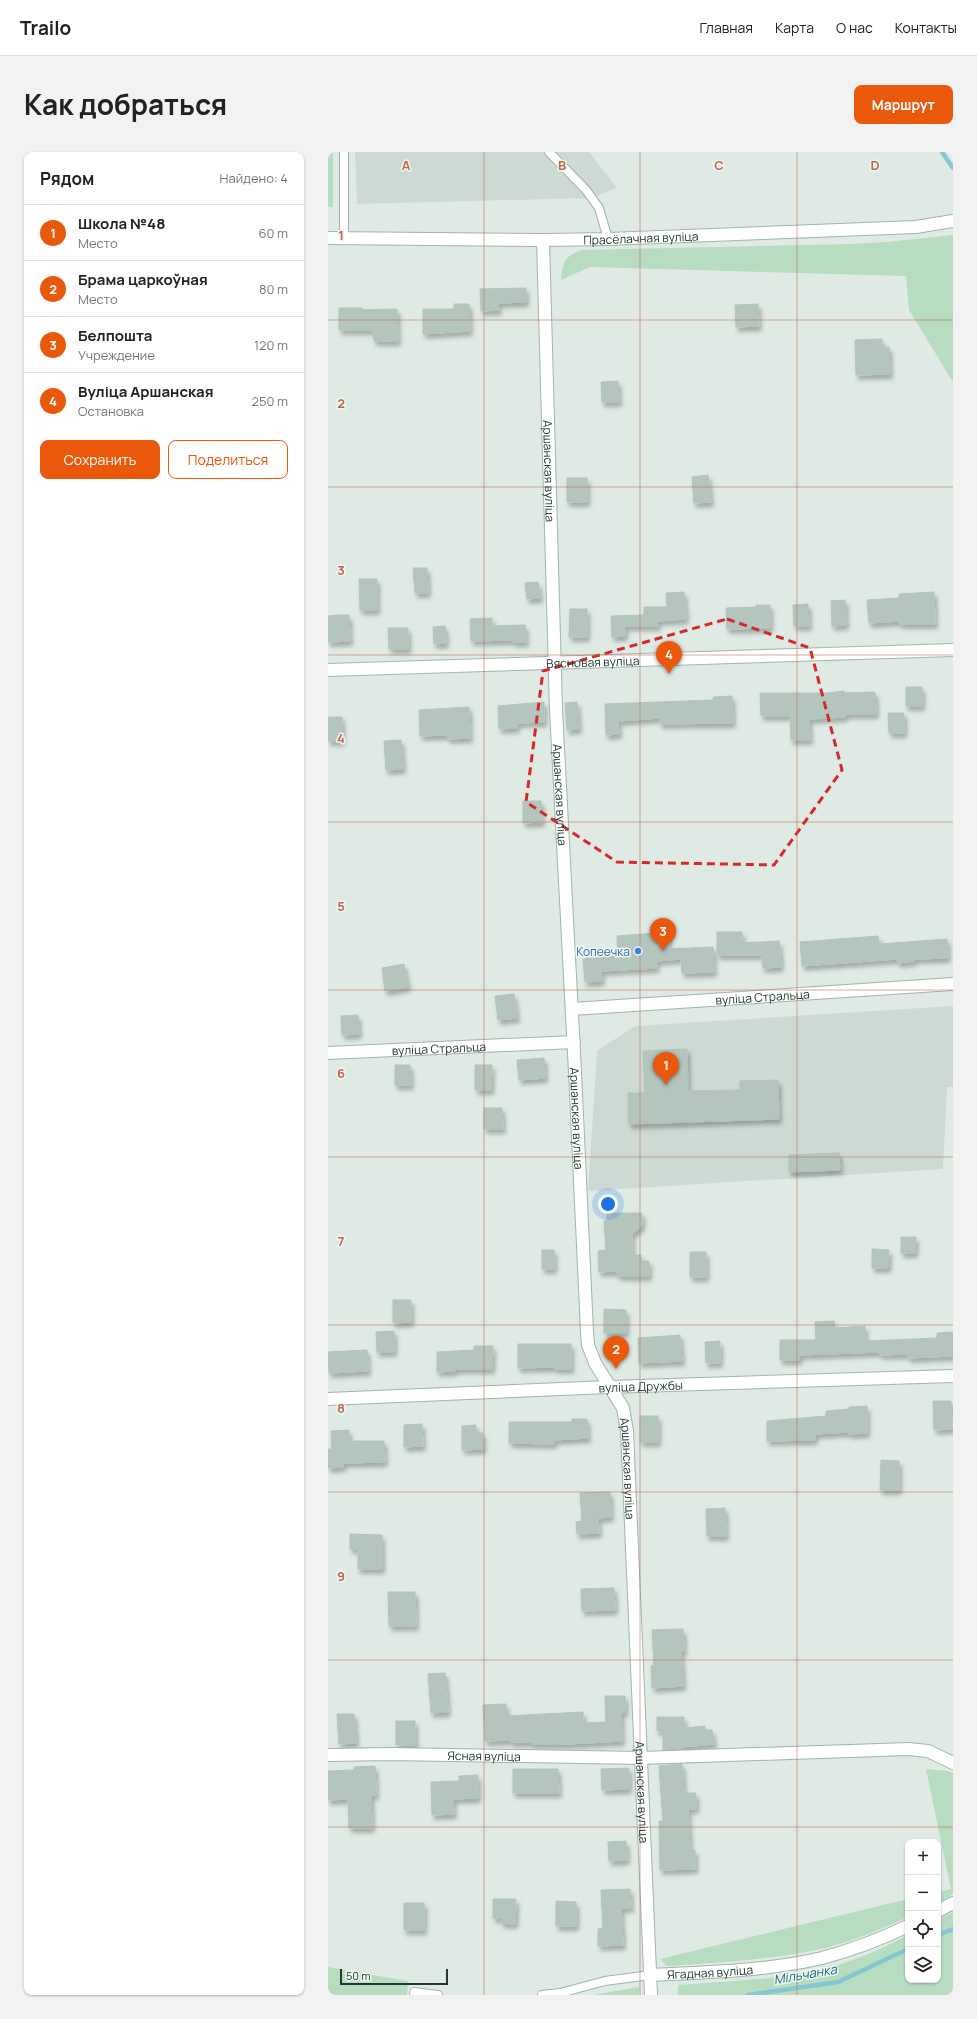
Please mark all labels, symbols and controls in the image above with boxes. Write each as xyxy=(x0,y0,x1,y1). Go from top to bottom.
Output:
text: Trailo xyxy=(20,15,71,41)
text: Главная xyxy=(700,18,753,37)
text: Карта xyxy=(775,18,814,37)
text: О нас xyxy=(836,18,873,37)
text: Контакты xyxy=(895,18,957,37)
text: Как добраться xyxy=(24,85,227,123)
button: Маршрут xyxy=(854,85,953,124)
text: A xyxy=(402,156,411,174)
text: B xyxy=(558,156,566,174)
text: C xyxy=(714,156,724,174)
text: D xyxy=(870,156,880,174)
text: Рядом xyxy=(40,167,94,190)
text: Найдено: 4 xyxy=(220,169,288,187)
text: Школа №48 xyxy=(78,213,165,234)
text: 1 xyxy=(50,224,56,242)
text: 60 m xyxy=(258,224,288,242)
text: 1 xyxy=(338,226,344,244)
street label: Прасёлачная вуліца xyxy=(583,227,699,248)
text: Место xyxy=(78,234,118,252)
text: Брама царкоўная xyxy=(78,269,208,290)
text: 2 xyxy=(49,280,57,298)
text: 80 m xyxy=(259,280,288,298)
text: Место xyxy=(78,290,118,308)
text: Белпошта xyxy=(78,325,152,346)
text: 3 xyxy=(49,336,57,354)
text: 120 m xyxy=(254,336,288,354)
text: Учреждение xyxy=(78,346,155,364)
text: Вуліца Аршанская xyxy=(78,381,214,402)
text: 4 xyxy=(49,392,57,410)
text: 250 m xyxy=(252,392,288,410)
text: 2 xyxy=(337,394,345,412)
text: Остановка xyxy=(78,402,144,420)
street label: Аршанская вуліца xyxy=(539,420,559,522)
button: Сохранить xyxy=(40,440,160,479)
button: Поделиться xyxy=(168,440,288,479)
text: 3 xyxy=(337,561,345,579)
pin: 4 xyxy=(656,641,682,674)
street label: Вясновая вуліца xyxy=(546,652,640,672)
text: 4 xyxy=(337,729,345,747)
street label: Аршанская вуліца xyxy=(549,743,572,846)
text: 5 xyxy=(337,897,345,915)
pin: 3 xyxy=(650,918,676,951)
place label: Копеечка xyxy=(576,943,630,960)
marker: Копеечка xyxy=(633,946,643,956)
street label: вуліца Стральца xyxy=(715,985,810,1008)
street label: вуліца Стральца xyxy=(391,1037,486,1059)
pin: 1 xyxy=(653,1052,679,1085)
text: 6 xyxy=(337,1064,345,1082)
street label: Аршанская вуліца xyxy=(566,1067,588,1170)
your location xyxy=(598,1194,618,1214)
text: 7 xyxy=(338,1232,345,1250)
pin: 2 xyxy=(603,1336,629,1369)
street label: вуліца Дружбы xyxy=(598,1376,683,1396)
text: 8 xyxy=(337,1399,345,1417)
street label: Аршанская вуліца xyxy=(616,1416,639,1520)
text: 9 xyxy=(337,1567,345,1585)
street label: Аршанская вуліца xyxy=(632,1741,653,1843)
street label: Ясная вуліца xyxy=(447,1746,521,1765)
map controls xyxy=(905,1839,941,1983)
button: + xyxy=(905,1839,941,1875)
button: − xyxy=(905,1875,941,1911)
button: locate xyxy=(905,1911,941,1947)
button: layers xyxy=(905,1947,941,1983)
water label: Мільчанка xyxy=(772,1959,839,1988)
street label: Ягадная вуліца xyxy=(667,1960,754,1983)
scale bar xyxy=(340,1967,448,1986)
text: 50 m xyxy=(346,1968,371,1983)

